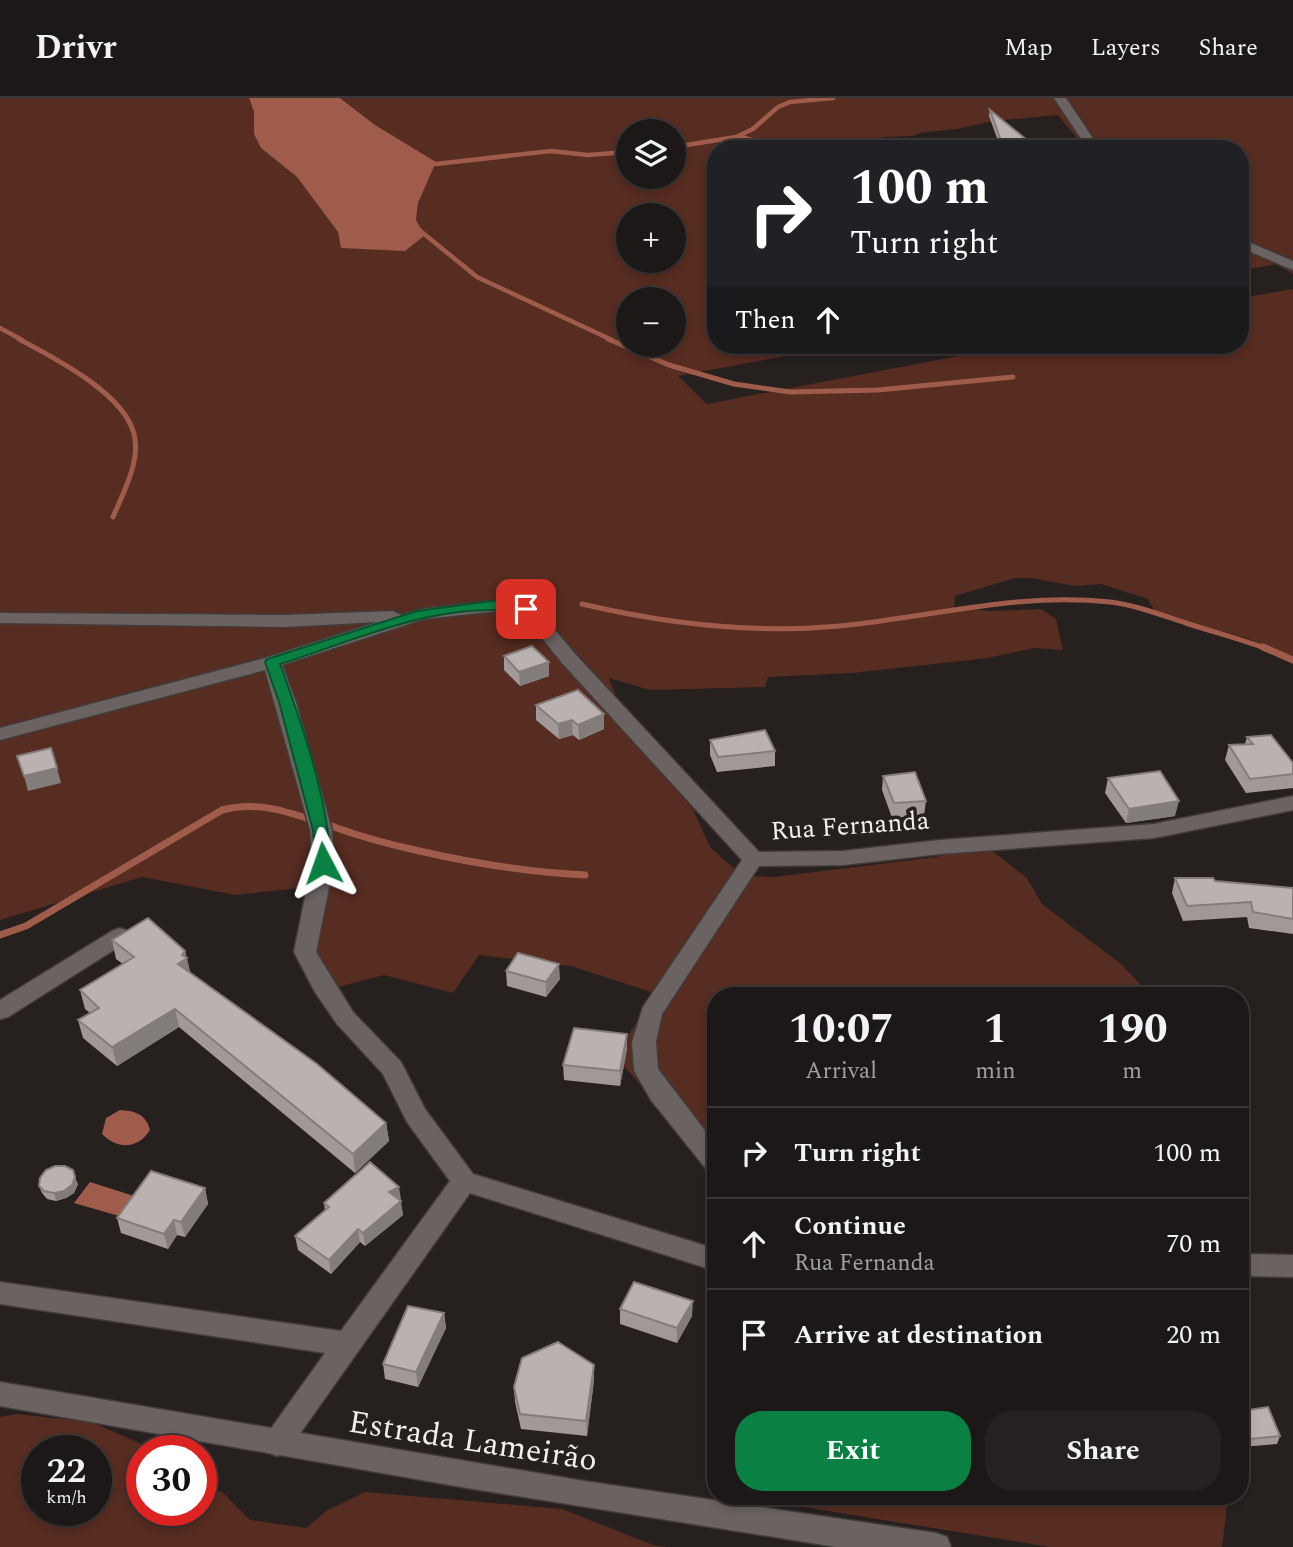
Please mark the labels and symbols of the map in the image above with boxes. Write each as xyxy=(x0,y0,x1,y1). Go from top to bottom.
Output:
pin xyxy=(496,579,556,639)
street label: Rua Fernanda xyxy=(769,800,931,852)
position arrow xyxy=(286,826,360,900)
street label: Estrada Lameirão xyxy=(345,1398,601,1485)
speed limit sign: 30 xyxy=(126,1435,217,1526)

